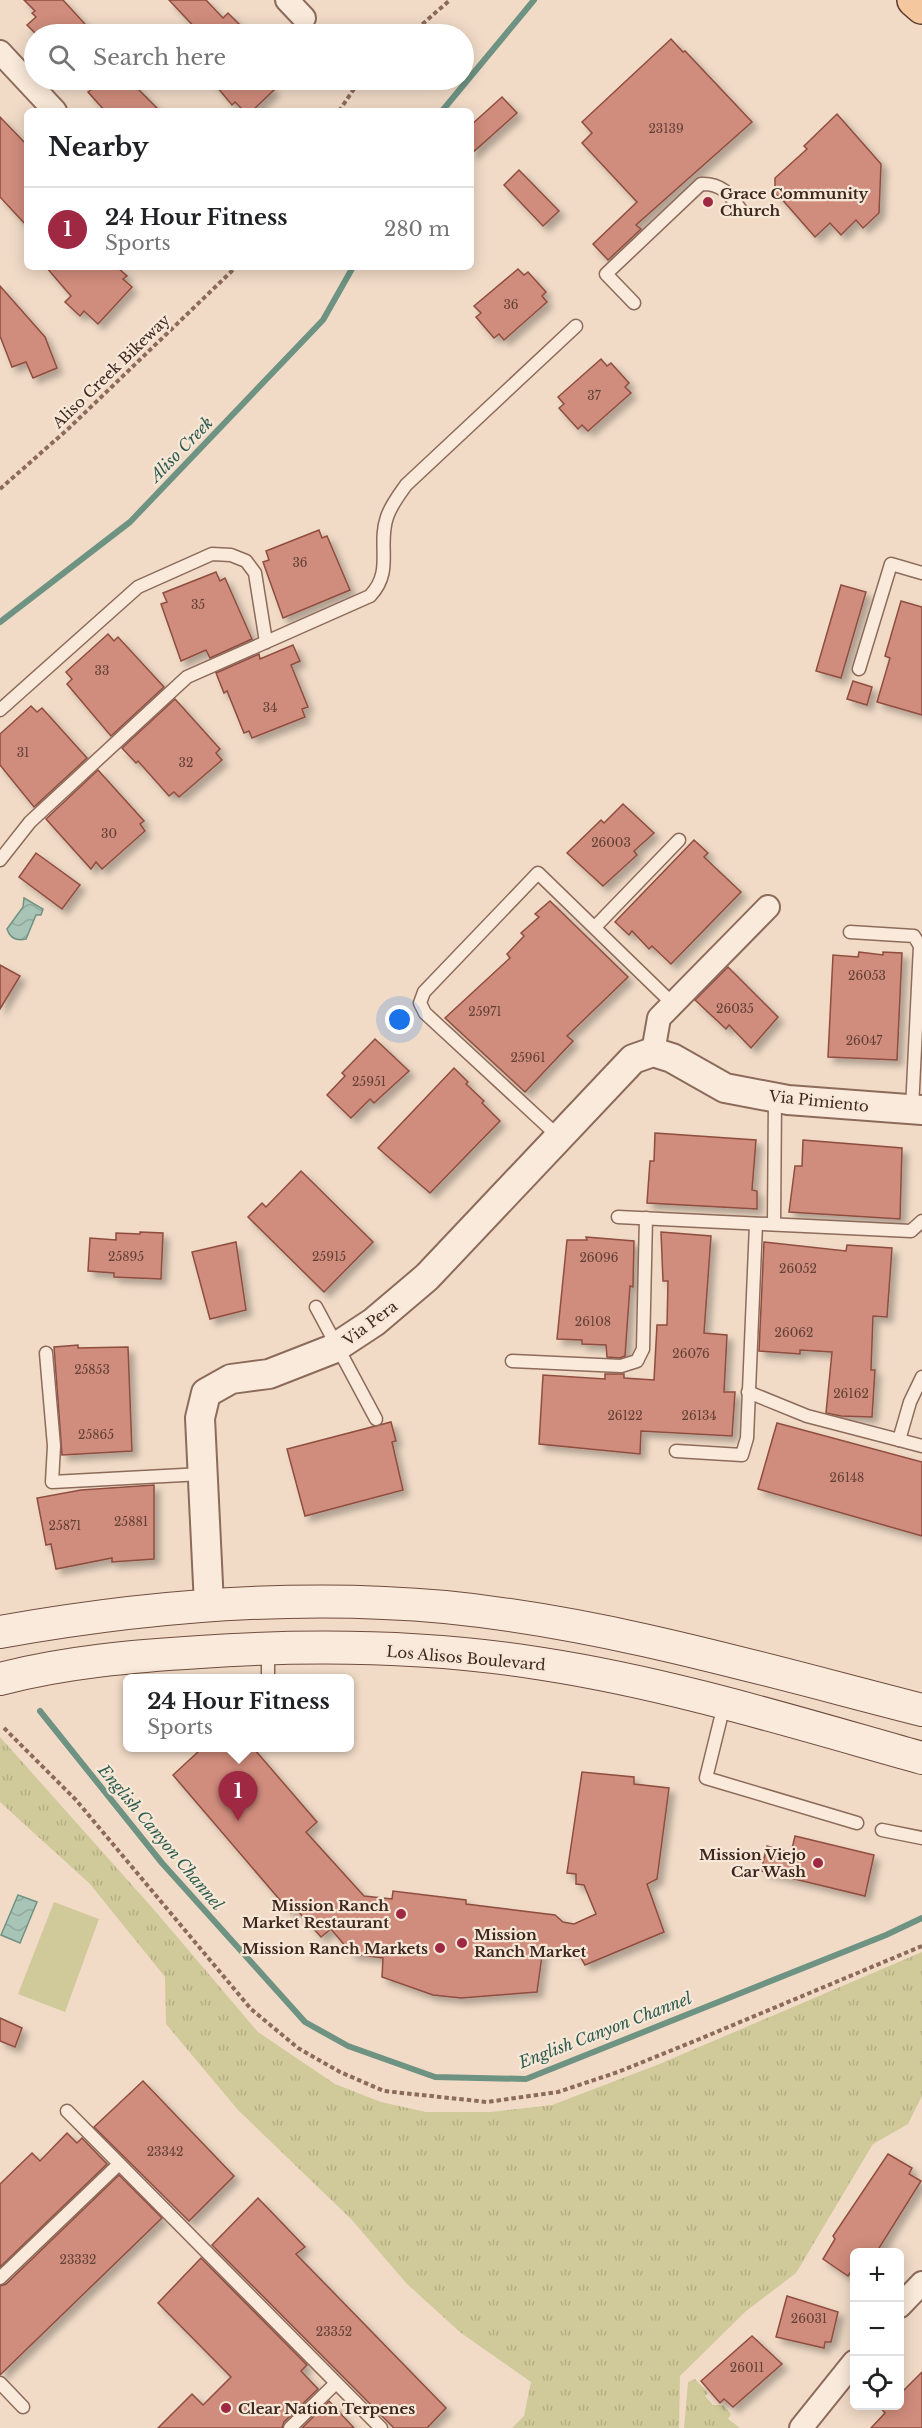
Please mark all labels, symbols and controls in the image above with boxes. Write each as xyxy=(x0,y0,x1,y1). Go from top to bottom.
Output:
search box xyxy=(24,24,474,90)
icon: search xyxy=(45,41,78,74)
text: Search here xyxy=(93,44,226,71)
house number: 23139 xyxy=(648,121,684,136)
text: Nearby xyxy=(48,131,149,163)
place label: Grace Community Church xyxy=(720,184,869,220)
marker: Grace Community Church xyxy=(701,195,715,209)
text: 24 Hour Fitness xyxy=(105,204,287,231)
text: 1 xyxy=(63,217,72,241)
text: 280 m xyxy=(384,217,450,241)
text: Sports xyxy=(105,231,171,255)
house number: 36 xyxy=(503,297,519,312)
street label: Aliso Creek Bikeway xyxy=(48,310,174,433)
house number: 37 xyxy=(587,388,602,403)
water label: Aliso Creek xyxy=(144,412,217,487)
house number: 36 xyxy=(292,555,308,570)
house number: 35 xyxy=(191,597,205,612)
house number: 33 xyxy=(95,663,109,678)
house number: 34 xyxy=(263,700,277,715)
house number: 31 xyxy=(17,745,29,760)
house number: 32 xyxy=(179,755,193,770)
house number: 30 xyxy=(101,826,117,841)
house number: 26003 xyxy=(591,835,631,850)
house number: 26053 xyxy=(848,968,886,983)
house number: 26035 xyxy=(716,1001,754,1016)
house number: 25971 xyxy=(468,1004,502,1019)
your location xyxy=(385,1005,414,1034)
house number: 26047 xyxy=(846,1033,883,1048)
house number: 25961 xyxy=(511,1050,546,1065)
house number: 25951 xyxy=(352,1074,386,1089)
street label: Via Pimiento xyxy=(767,1086,870,1116)
house number: 25895 xyxy=(108,1249,144,1264)
house number: 25915 xyxy=(312,1249,346,1264)
house number: 26096 xyxy=(579,1250,619,1265)
house number: 26052 xyxy=(779,1261,817,1276)
street label: Via Pera xyxy=(338,1296,401,1350)
house number: 26108 xyxy=(575,1314,611,1329)
house number: 26062 xyxy=(775,1325,813,1340)
house number: 26076 xyxy=(672,1346,710,1361)
house number: 25853 xyxy=(74,1362,110,1377)
house number: 26162 xyxy=(833,1386,869,1401)
house number: 26122 xyxy=(607,1408,643,1423)
house number: 26134 xyxy=(682,1408,716,1423)
house number: 25865 xyxy=(78,1427,114,1442)
house number: 26148 xyxy=(830,1470,864,1485)
house number: 25881 xyxy=(114,1514,148,1529)
house number: 25871 xyxy=(49,1518,81,1533)
street label: Los Alisos Boulevard xyxy=(386,1642,546,1674)
popup xyxy=(123,1674,354,1752)
text: 24 Hour Fitness xyxy=(147,1688,330,1715)
text: Sports xyxy=(147,1715,213,1739)
water label: English Canyon Channel xyxy=(94,1759,228,1915)
pin: 1 xyxy=(218,1772,258,1821)
place label: Mission Viejo Car Wash xyxy=(699,1845,806,1881)
marker: Mission Viejo Car Wash xyxy=(811,1856,825,1870)
place label: Mission Ranch Market Restaurant xyxy=(242,1896,389,1932)
marker: Mission Ranch Market Restaurant xyxy=(394,1907,408,1921)
place label: Mission Ranch Market xyxy=(474,1925,586,1961)
marker: Mission Ranch Market xyxy=(455,1936,469,1950)
place label: Mission Ranch Markets xyxy=(242,1939,428,1958)
marker: Mission Ranch Markets xyxy=(433,1941,447,1955)
water label: English Canyon Channel xyxy=(515,1987,695,2073)
house number: 23342 xyxy=(147,2144,183,2159)
map controls xyxy=(850,2248,904,2410)
button: + xyxy=(850,2248,904,2302)
house number: 23332 xyxy=(60,2252,96,2267)
button: − xyxy=(850,2302,904,2356)
house number: 26031 xyxy=(791,2311,827,2326)
house number: 23352 xyxy=(316,2324,352,2339)
button: locate xyxy=(850,2356,904,2410)
house number: 26011 xyxy=(730,2360,764,2375)
place label: Clear Nation Terpenes xyxy=(238,2399,415,2418)
marker: Clear Nation Terpenes xyxy=(219,2401,233,2415)

